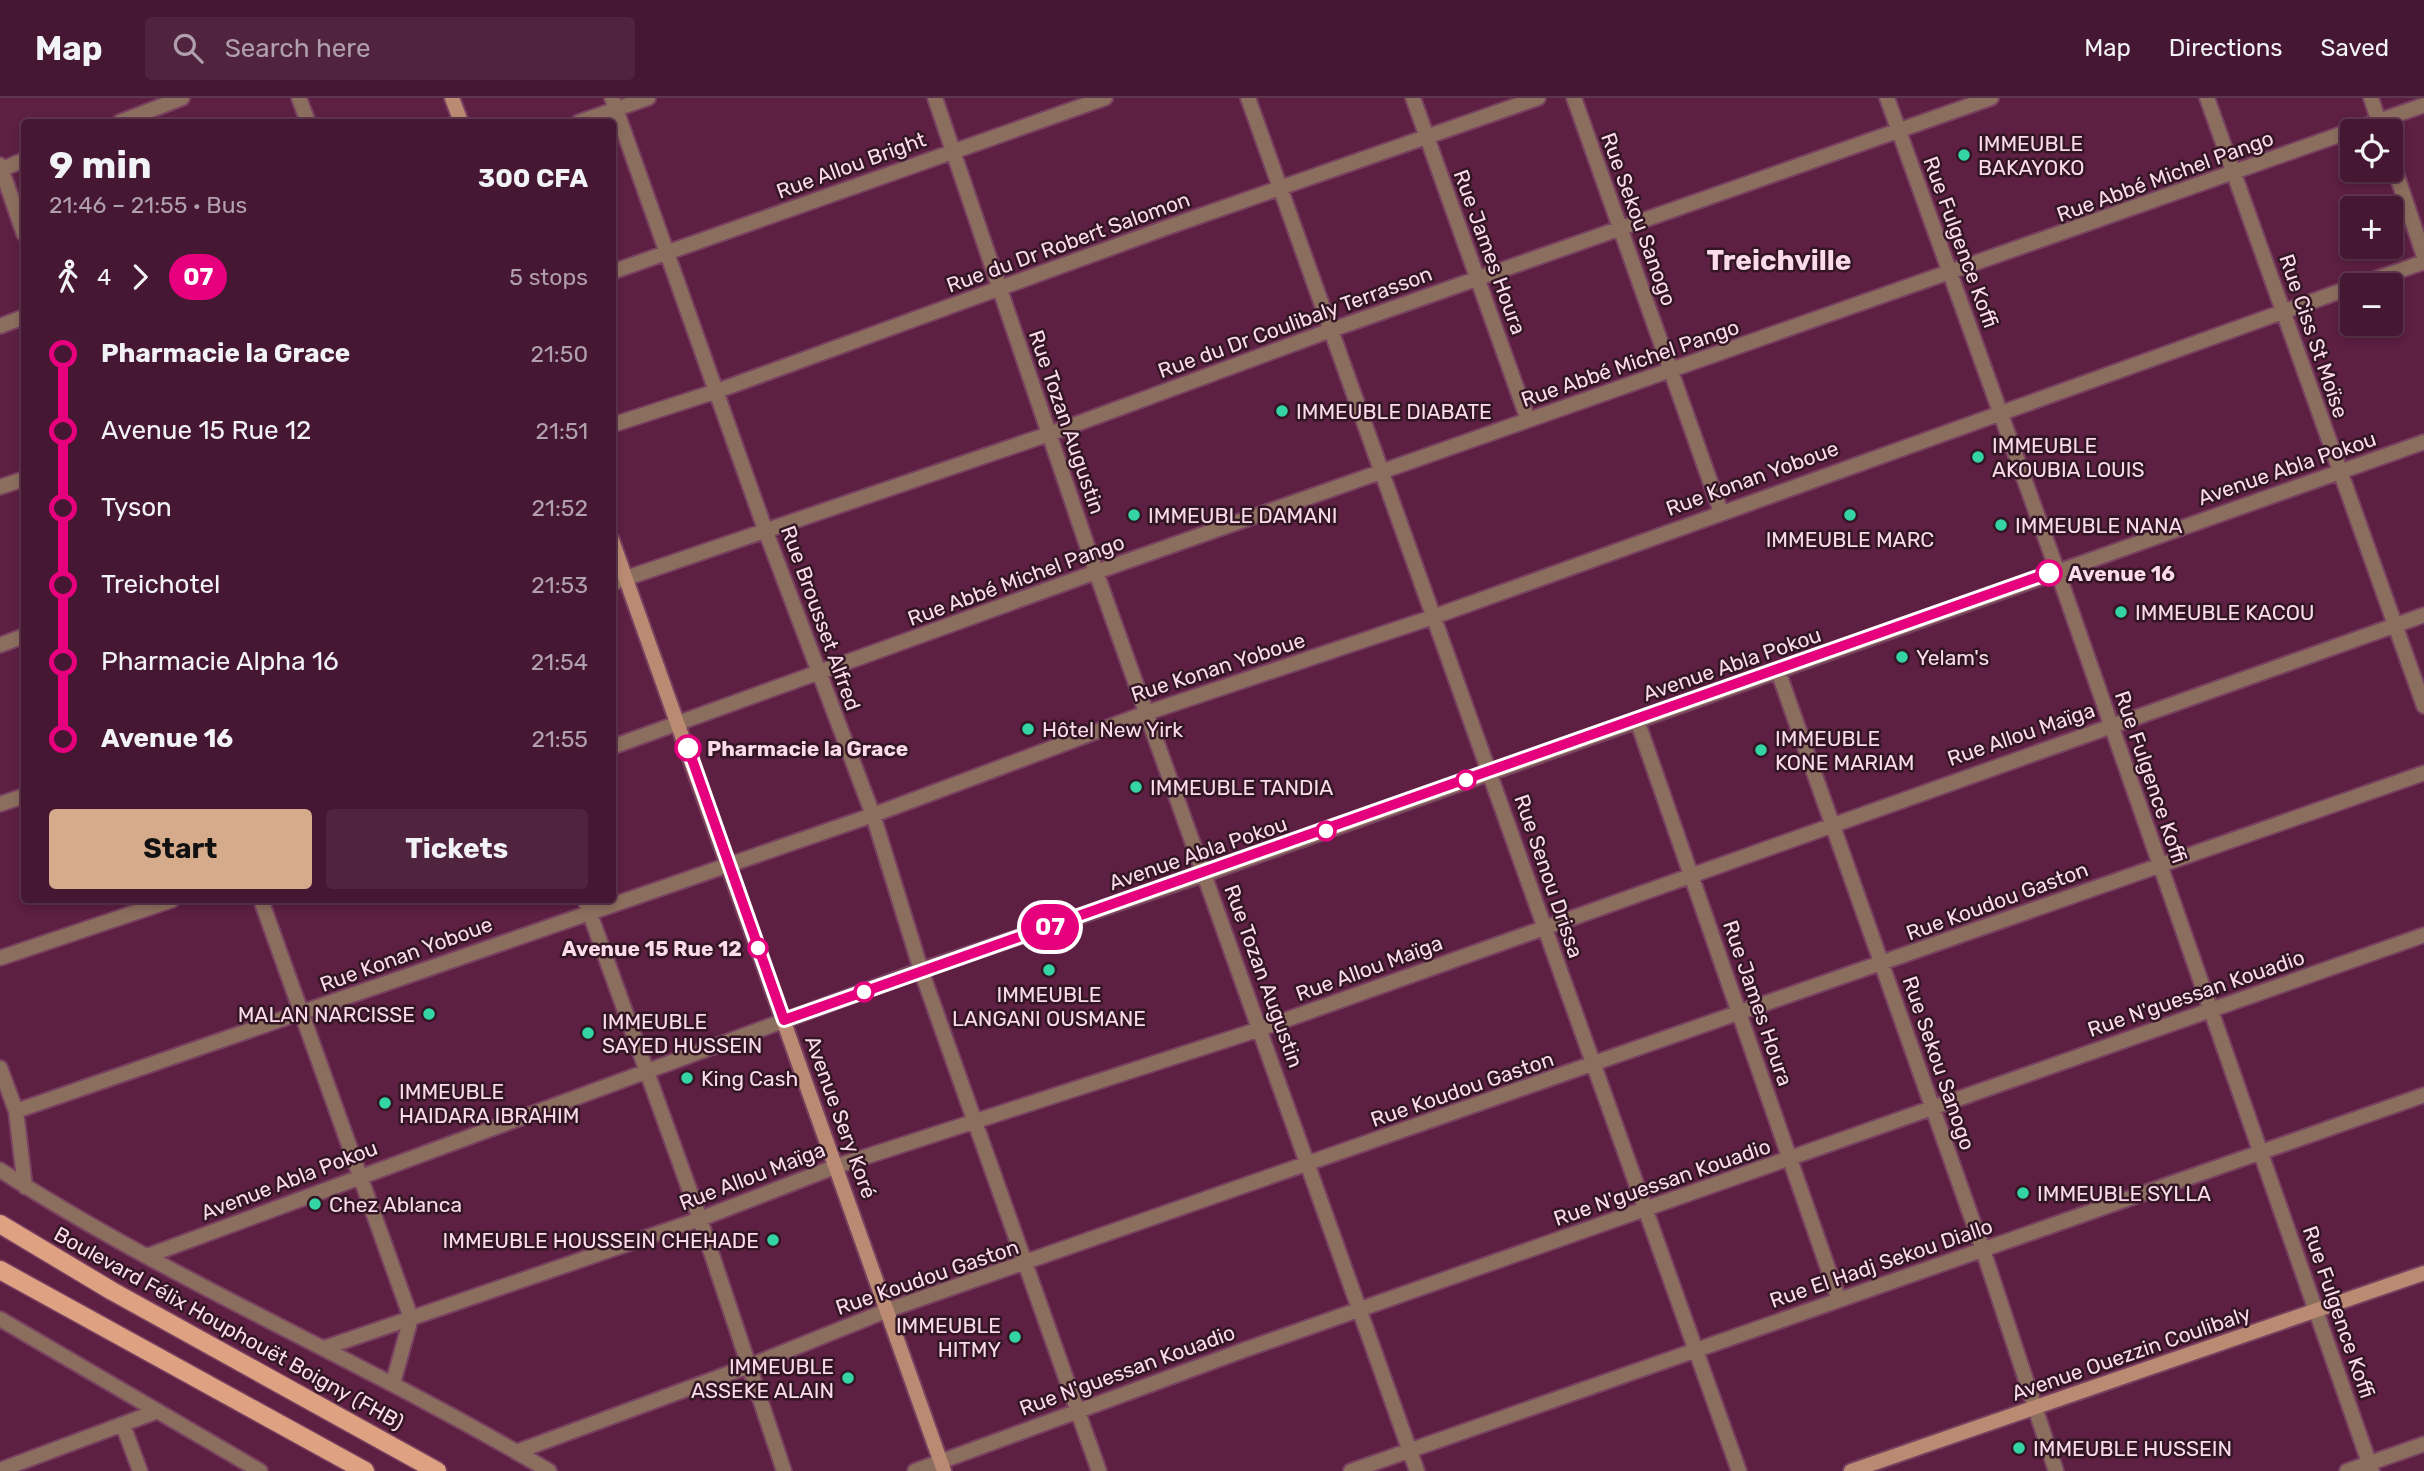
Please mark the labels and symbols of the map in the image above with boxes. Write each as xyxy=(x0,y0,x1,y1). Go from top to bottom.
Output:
street label: Rue Abbé Michel Pango xyxy=(2053,125,2277,227)
street label: Rue Allou Bright xyxy=(773,126,929,204)
street label: Rue Sekou Sanogo xyxy=(1596,129,1682,309)
place label: IMMEUBLE BAKAYOKO xyxy=(1978,131,2084,180)
marker: IMMEUBLE BAKAYOKO xyxy=(1956,147,1972,163)
street label: Rue Fulgence Koffi xyxy=(1918,153,2004,331)
street label: Rue James Houra xyxy=(1449,166,1531,338)
street label: Rue du Dr Robert Salomon xyxy=(943,186,1193,298)
district label: Treichville xyxy=(1707,244,1851,277)
street label: Rue Ciss St Moïse xyxy=(2274,251,2354,421)
street label: Rue du Dr Coulibaly Terrasson xyxy=(1155,261,1435,383)
street label: Rue Abbé Michel Pango xyxy=(1518,314,1742,412)
street label: Rue Tozan Augustin xyxy=(1024,327,1110,517)
place label: IMMEUBLE DIABATE xyxy=(1296,399,1492,424)
marker: IMMEUBLE DIABATE xyxy=(1274,403,1290,419)
street label: Avenue Abla Pokou xyxy=(2195,426,2379,510)
place label: IMMEUBLE AKOUBIA LOUIS xyxy=(1992,433,2145,482)
street label: Rue Konan Yoboue xyxy=(1662,435,1842,521)
marker: IMMEUBLE AKOUBIA LOUIS xyxy=(1970,449,1986,465)
place label: IMMEUBLE DAMANI xyxy=(1148,503,1338,528)
marker: IMMEUBLE DAMANI xyxy=(1126,507,1142,523)
marker: IMMEUBLE MARC xyxy=(1842,507,1858,523)
place label: IMMEUBLE NANA xyxy=(2015,513,2183,538)
marker: IMMEUBLE NANA xyxy=(1993,517,2009,533)
street label: Rue Brousset Alfred xyxy=(776,522,866,714)
place label: IMMEUBLE MARC xyxy=(1766,527,1934,552)
street label: Rue Abbé Michel Pango xyxy=(904,529,1128,631)
marker: Avenue 16 xyxy=(2036,560,2062,586)
place label: Avenue 16 xyxy=(2068,561,2175,586)
place label: IMMEUBLE KACOU xyxy=(2135,600,2315,625)
marker: IMMEUBLE KACOU xyxy=(2113,604,2129,620)
street label: Avenue Abla Pokou xyxy=(1640,622,1824,706)
street label: Rue Konan Yoboue xyxy=(1128,627,1308,707)
place label: Yelam's xyxy=(1916,645,1989,670)
marker: Yelam's xyxy=(1894,649,1910,665)
street label: Rue Fulgence Koffi xyxy=(2110,688,2192,866)
street label: Rue Allou Maïga xyxy=(1944,697,2098,771)
place label: Hôtel New Yirk xyxy=(1042,717,1183,742)
marker: Hôtel New Yirk xyxy=(1020,721,1036,737)
place label: IMMEUBLE KONE MARIAM xyxy=(1775,726,1915,775)
marker: Pharmacie la Grace xyxy=(675,735,701,761)
place label: Pharmacie la Grace xyxy=(707,736,908,761)
marker: IMMEUBLE KONE MARIAM xyxy=(1753,742,1769,758)
unlabelled marker xyxy=(1456,770,1476,790)
place label: IMMEUBLE TANDIA xyxy=(1150,775,1333,800)
marker: IMMEUBLE TANDIA xyxy=(1128,779,1144,795)
street label: Rue Senou Drissa xyxy=(1509,791,1589,961)
street label: Avenue Abla Pokou xyxy=(1106,811,1290,895)
unlabelled marker xyxy=(1316,821,1336,841)
street label: Rue Koudou Gaston xyxy=(1903,856,2091,946)
street label: Rue Tozan Augustin xyxy=(1219,881,1309,1071)
line badge: 07 xyxy=(1018,904,1082,950)
street label: Rue Konan Yoboue xyxy=(316,911,496,997)
street label: Rue James Houra xyxy=(1718,917,1798,1089)
street label: Rue Allou Maïga xyxy=(1292,930,1446,1006)
place label: Avenue 15 Rue 12 xyxy=(562,936,742,961)
marker: Avenue 15 Rue 12 xyxy=(748,938,768,958)
street label: Rue N'guessan Kouadio xyxy=(2084,944,2308,1042)
marker: IMMEUBLE LANGANI OUSMANE xyxy=(1041,962,1057,978)
street label: Rue Sekou Sanogo xyxy=(1898,973,1980,1153)
unlabelled marker xyxy=(854,982,874,1002)
place label: IMMEUBLE LANGANI OUSMANE xyxy=(952,982,1146,1031)
place label: MALAN NARCISSE xyxy=(238,1002,415,1027)
marker: MALAN NARCISSE xyxy=(421,1006,437,1022)
place label: IMMEUBLE SAYED HUSSEIN xyxy=(602,1009,762,1058)
marker: IMMEUBLE SAYED HUSSEIN xyxy=(580,1025,596,1041)
street label: Avenue Sery Koré xyxy=(800,1032,882,1202)
street label: Rue Koudou Gaston xyxy=(1367,1046,1557,1132)
place label: King Cash xyxy=(701,1066,798,1091)
marker: King Cash xyxy=(679,1070,695,1086)
place label: IMMEUBLE HAIDARA IBRAHIM xyxy=(399,1079,579,1128)
marker: IMMEUBLE HAIDARA IBRAHIM xyxy=(377,1095,393,1111)
street label: Rue N'guessan Kouadio xyxy=(1550,1133,1774,1231)
street label: Avenue Abla Pokou xyxy=(197,1135,381,1225)
street label: Rue Allou Maïga xyxy=(675,1137,829,1215)
place label: IMMEUBLE SYLLA xyxy=(2037,1181,2211,1206)
marker: IMMEUBLE SYLLA xyxy=(2015,1185,2031,1201)
place label: Chez Ablanca xyxy=(329,1192,462,1217)
marker: Chez Ablanca xyxy=(307,1196,323,1212)
street label: Rue El Hadj Sekou Diallo xyxy=(1766,1213,1996,1313)
street label: Boulevard Félix Houphouët Boigny (FHB) xyxy=(50,1221,408,1435)
street label: Rue Fulgence Koffi xyxy=(2298,1223,2380,1401)
place label: IMMEUBLE HOUSSEIN CHEHADE xyxy=(443,1228,759,1253)
marker: IMMEUBLE HOUSSEIN CHEHADE xyxy=(765,1232,781,1248)
street label: Rue Koudou Gaston xyxy=(832,1234,1022,1320)
street label: Avenue Ouezzin Coulibaly xyxy=(2008,1300,2254,1406)
place label: IMMEUBLE HITMY xyxy=(896,1313,1001,1362)
street label: Rue N'guessan Kouadio xyxy=(1016,1319,1238,1421)
marker: IMMEUBLE HITMY xyxy=(1007,1329,1023,1345)
place label: IMMEUBLE ASSEKE ALAIN xyxy=(691,1354,834,1403)
marker: IMMEUBLE ASSEKE ALAIN xyxy=(840,1370,856,1386)
place label: IMMEUBLE HUSSEIN xyxy=(2033,1436,2232,1461)
marker: IMMEUBLE HUSSEIN xyxy=(2011,1440,2027,1456)

